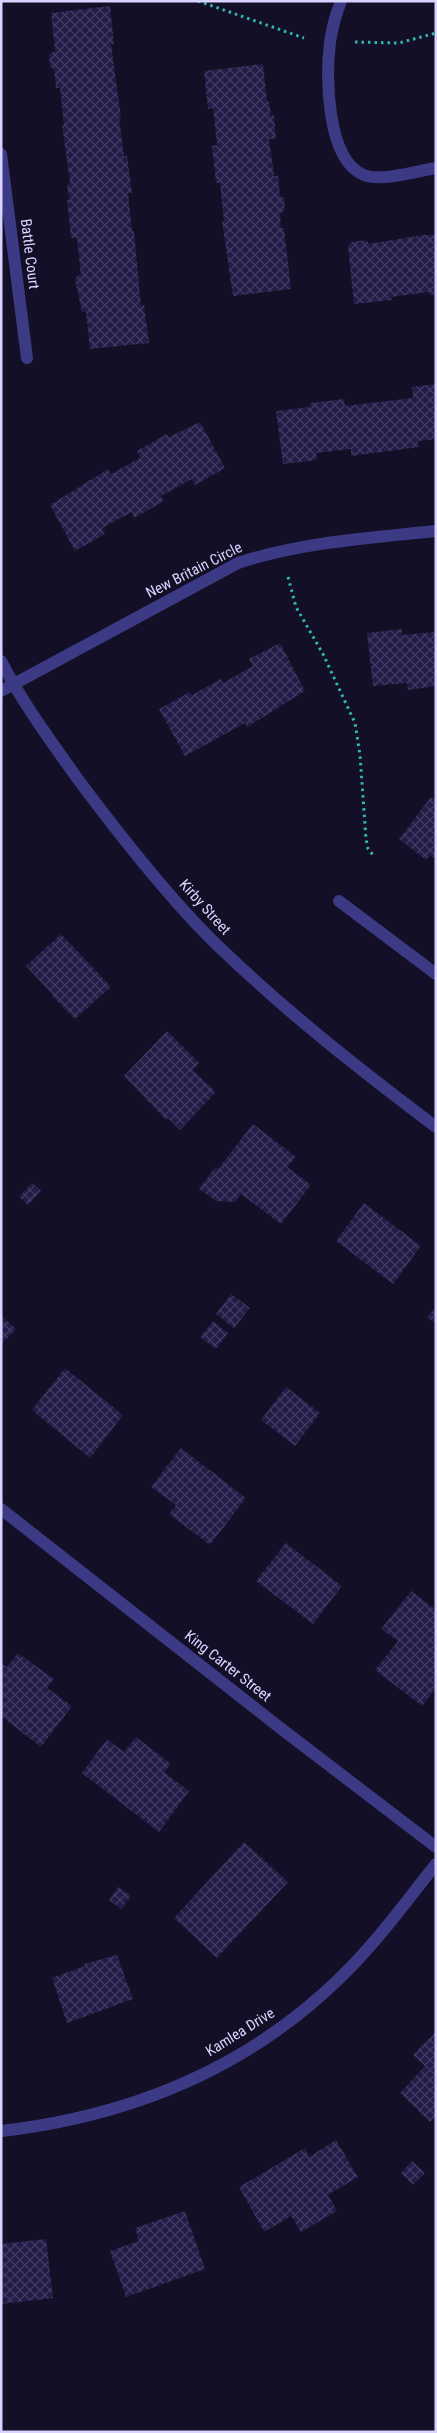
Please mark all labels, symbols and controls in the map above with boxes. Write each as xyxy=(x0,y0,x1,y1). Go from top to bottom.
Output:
street label: Battle Court xyxy=(17,218,43,290)
street label: New Britain Circle xyxy=(143,538,245,602)
street label: Kirby Street xyxy=(175,876,235,938)
street label: King Carter Street xyxy=(181,1627,275,1705)
street label: Kamlea Drive xyxy=(202,2004,278,2060)

